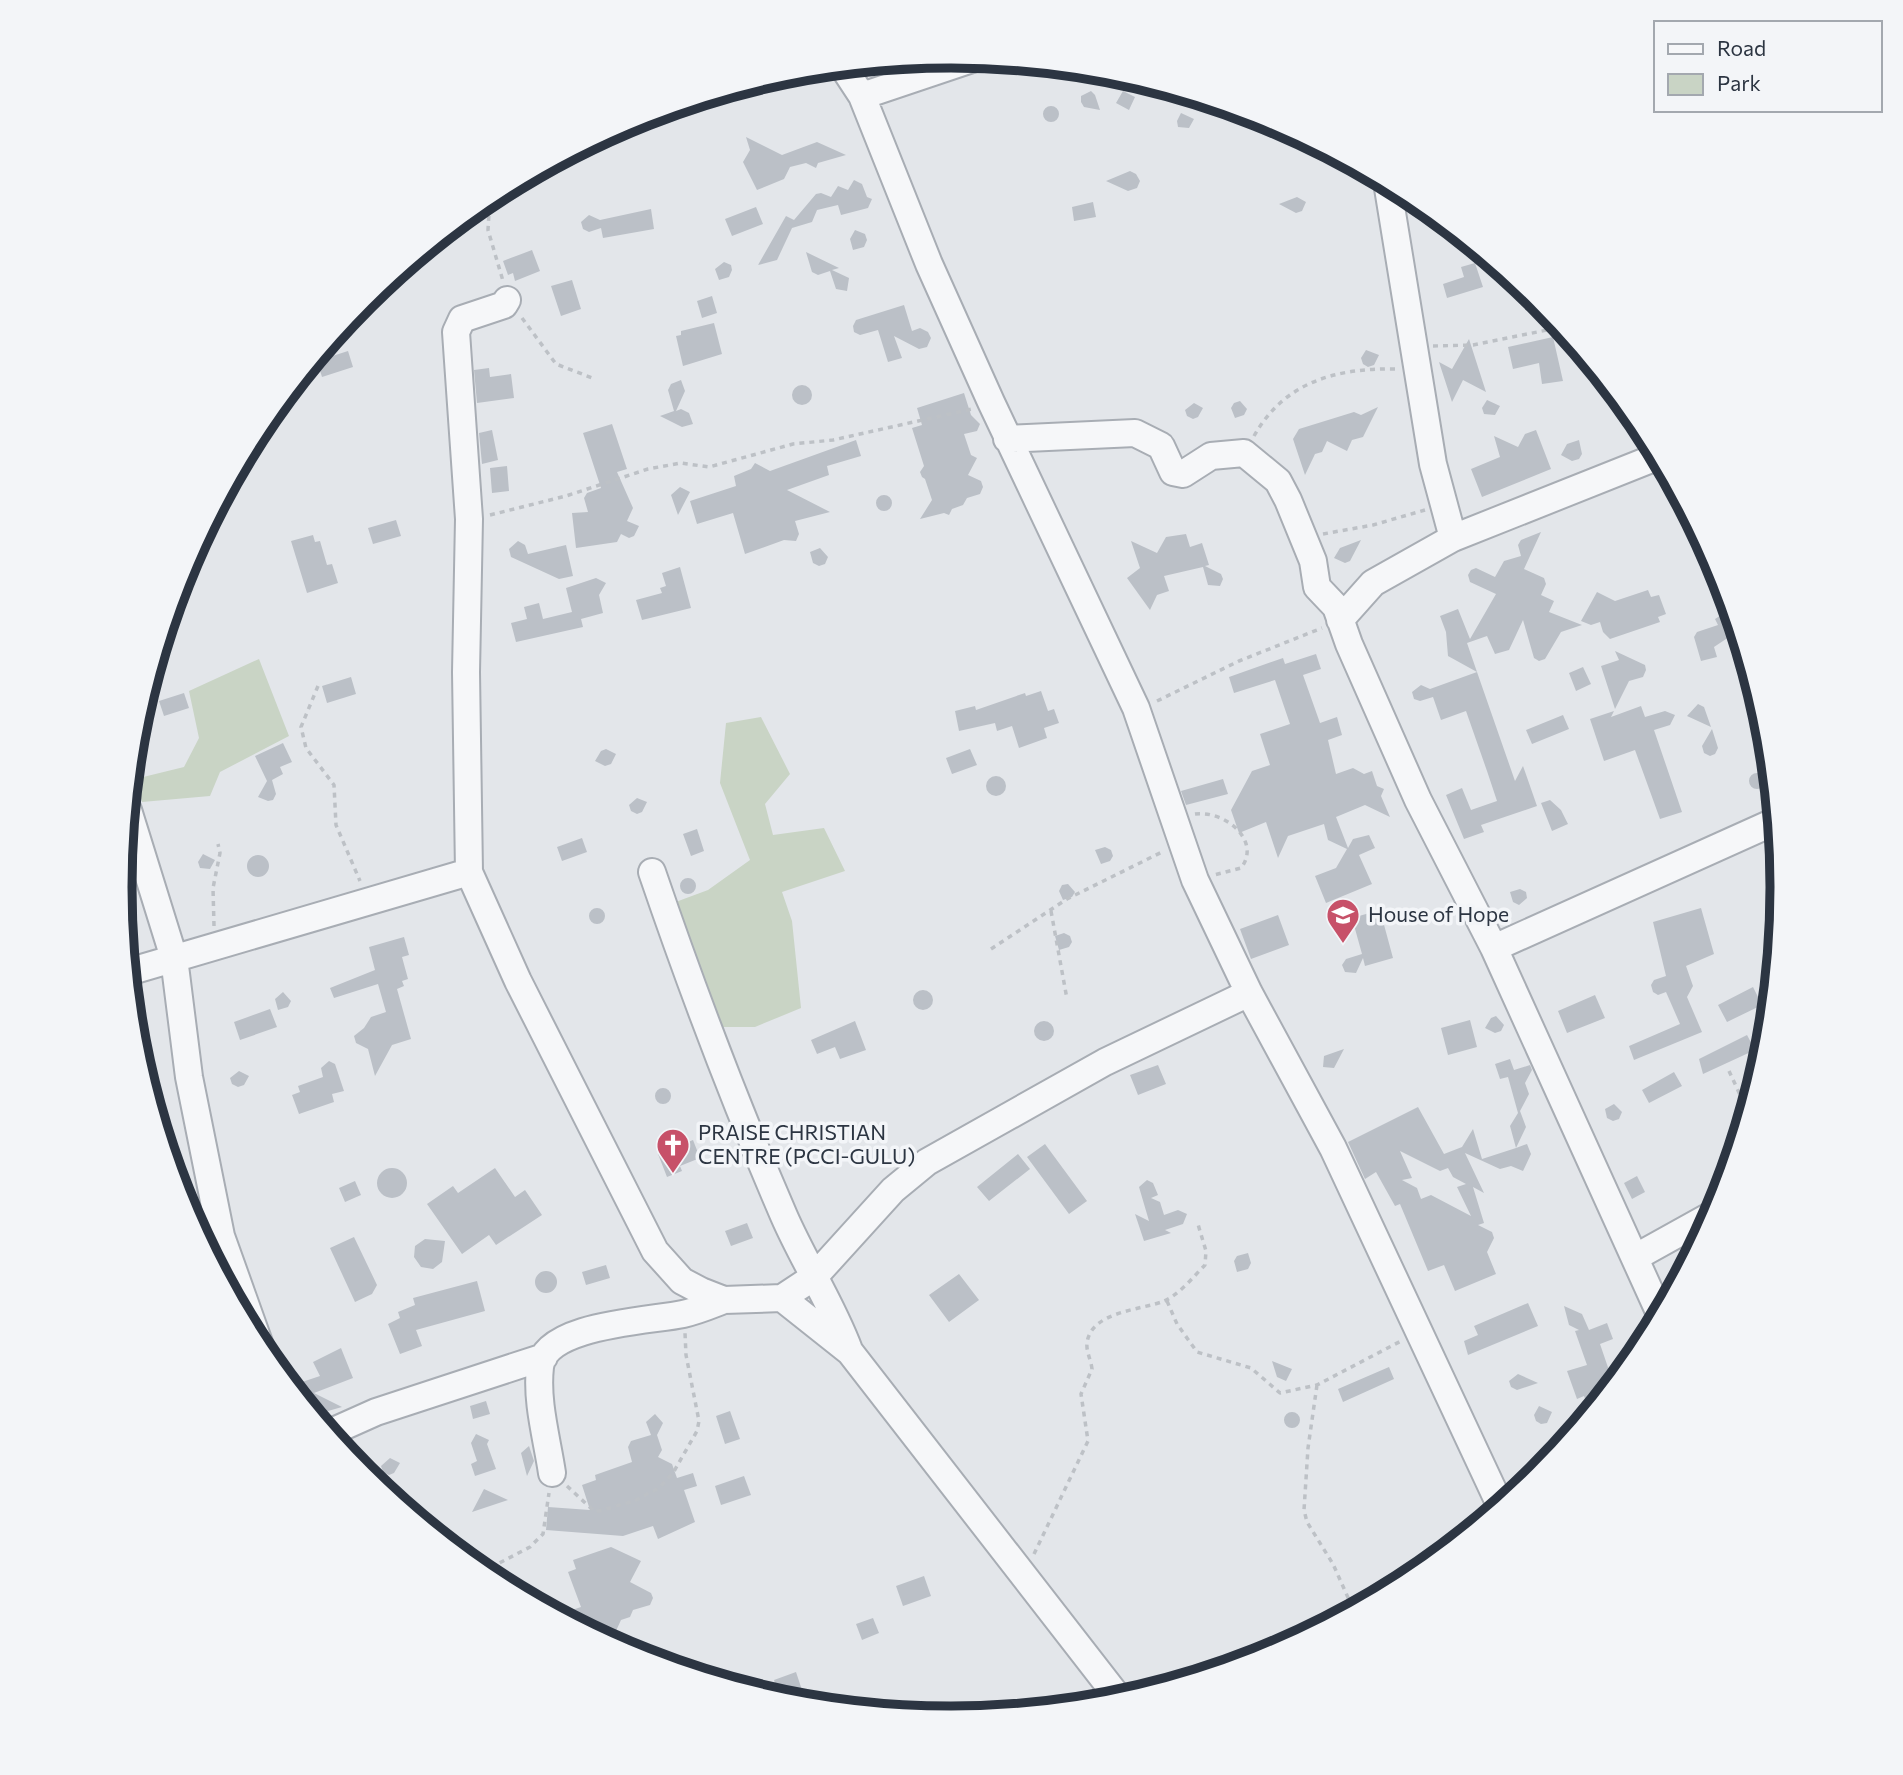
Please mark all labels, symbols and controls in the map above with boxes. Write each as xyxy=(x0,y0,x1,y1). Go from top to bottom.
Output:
legend xyxy=(1654,21,1882,112)
text: Road xyxy=(1717,35,1766,60)
text: Park xyxy=(1717,70,1761,95)
school or university icon: House of Hope xyxy=(1324,896,1362,945)
place label: House of Hope xyxy=(1368,901,1509,926)
place label: PRAISE CHRISTIAN CENTRE (PCCI-GULU) xyxy=(698,1119,915,1168)
church icon: PRAISE CHRISTIAN CENTRE (PCCI-GULU) xyxy=(654,1126,692,1175)

